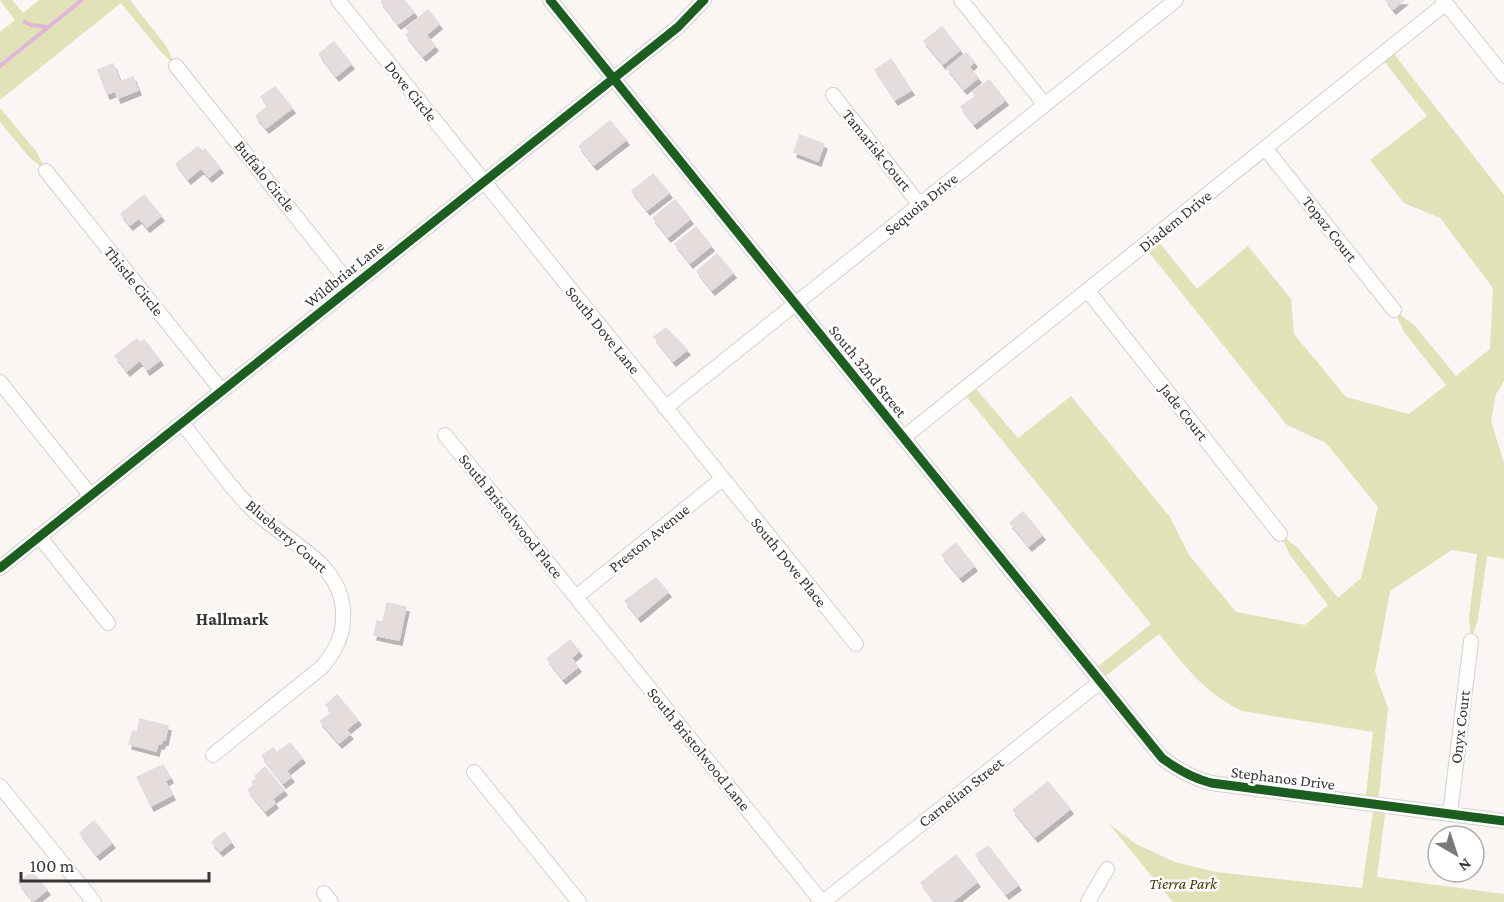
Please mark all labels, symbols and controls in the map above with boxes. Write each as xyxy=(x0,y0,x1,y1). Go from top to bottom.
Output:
street label: Dove Circle xyxy=(382,57,440,125)
street label: Tamarisk Court xyxy=(839,106,915,195)
street label: Buffalo Circle xyxy=(231,137,299,215)
street label: Sequoia Drive xyxy=(881,170,961,239)
street label: Diadem Drive xyxy=(1135,187,1215,255)
street label: Topaz Court xyxy=(1298,193,1361,266)
street label: Wildbriar Lane xyxy=(301,237,387,311)
street label: Thistle Circle xyxy=(101,243,167,319)
street label: South Dove Lane xyxy=(563,283,643,377)
street label: South 32nd Street xyxy=(826,322,911,421)
street label: Jade Court xyxy=(1155,379,1212,445)
street label: South Bristolwood Place xyxy=(456,450,566,582)
street label: Blueberry Court xyxy=(242,496,332,577)
street label: Preston Avenue xyxy=(605,500,693,576)
street label: South Dove Place xyxy=(748,514,830,610)
district label: Hallmark xyxy=(196,609,268,629)
street label: South Bristolwood Lane xyxy=(644,684,754,814)
street label: Onyx Court xyxy=(1447,689,1474,765)
street label: Carnelian Street xyxy=(915,753,1007,830)
street label: Stephanos Drive xyxy=(1230,763,1336,794)
north arrow xyxy=(1426,824,1486,884)
scale bar xyxy=(21,845,208,883)
text: N xyxy=(1455,855,1475,875)
text: 100 m xyxy=(30,856,75,876)
park label: Tierra Park xyxy=(1149,875,1218,892)

